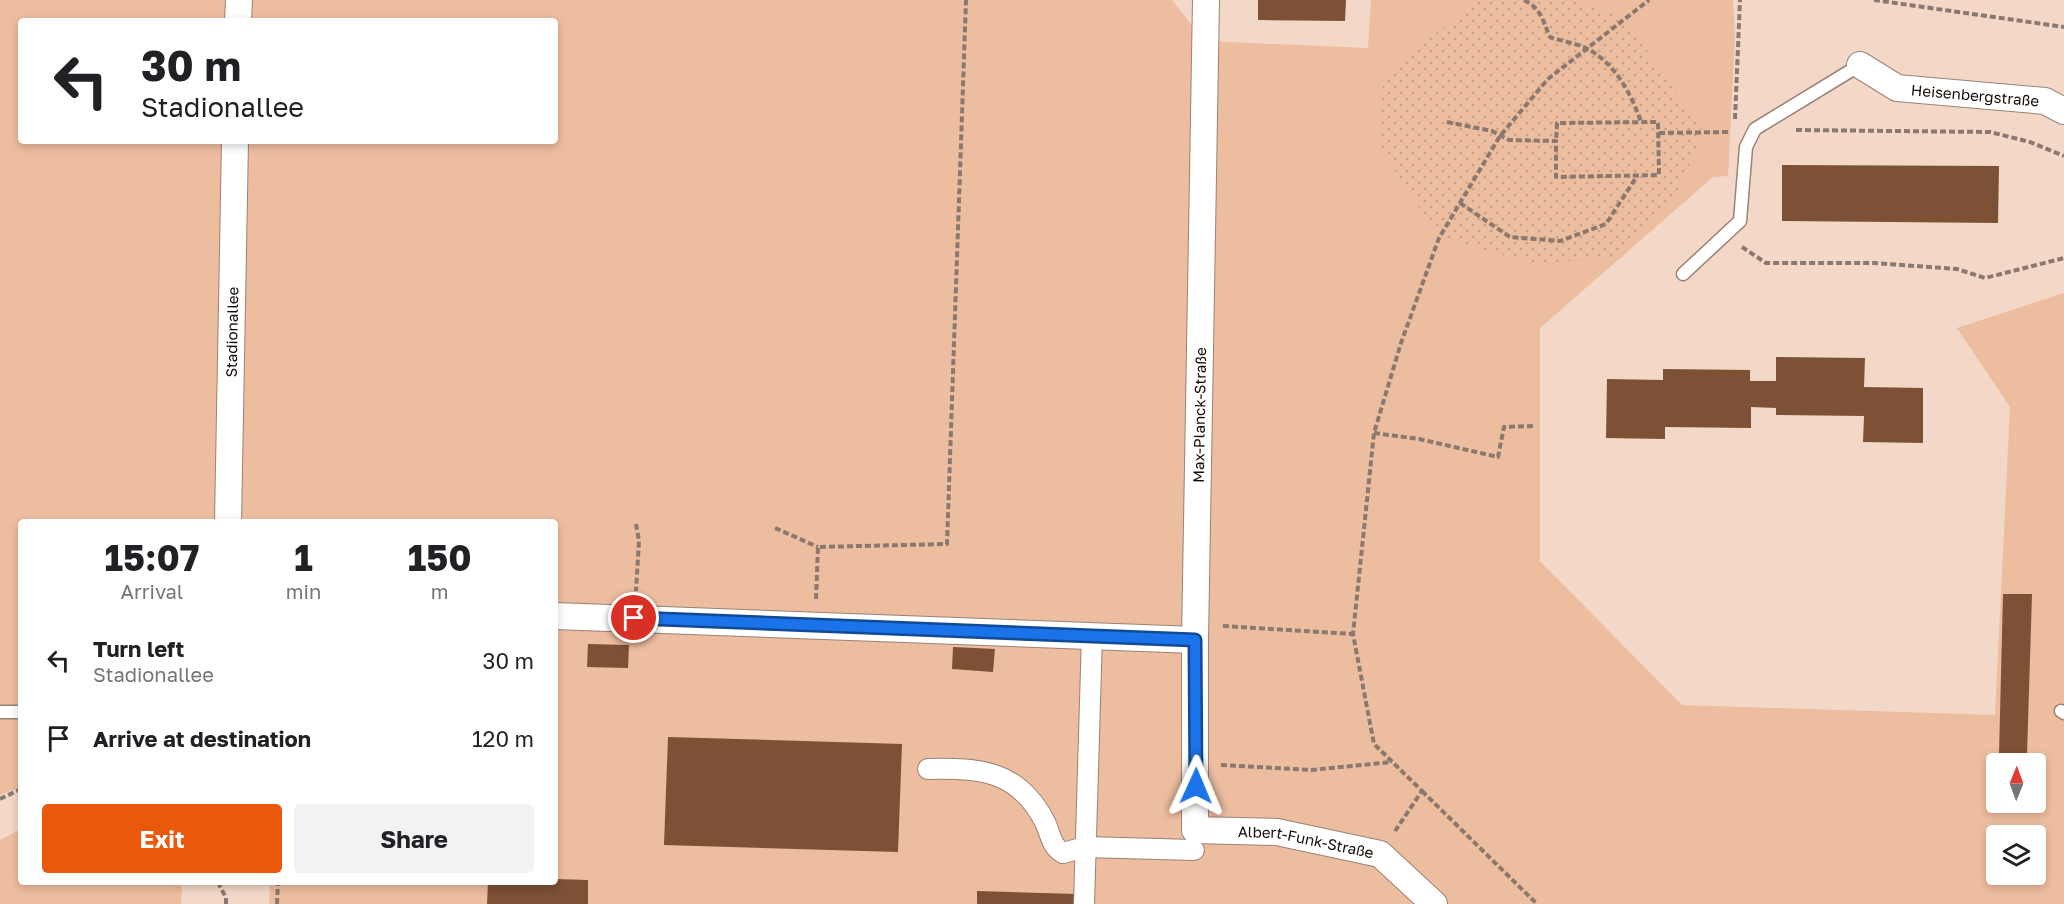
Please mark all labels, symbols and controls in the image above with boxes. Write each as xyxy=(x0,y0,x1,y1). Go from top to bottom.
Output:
text: 30 m xyxy=(141,40,241,90)
icon: left xyxy=(42,42,120,120)
street label: Heisenbergstraße xyxy=(1910,80,2040,109)
text: Stadionallee xyxy=(141,91,304,123)
street label: Stadionallee xyxy=(222,286,241,378)
street label: Max-Planck-Straße xyxy=(1189,347,1209,483)
text: 15:07 xyxy=(104,536,199,579)
text: 1 xyxy=(294,536,313,579)
text: 150 xyxy=(408,536,472,579)
text: Arrival xyxy=(121,579,183,603)
text: min xyxy=(286,579,321,603)
text: m xyxy=(431,579,448,603)
pin xyxy=(608,592,659,643)
icon: arrive xyxy=(617,601,650,634)
text: Turn left xyxy=(93,635,184,662)
icon: left xyxy=(42,644,75,677)
text: 30 m xyxy=(483,647,534,674)
text: Stadionallee xyxy=(93,662,214,686)
icon: arrive xyxy=(42,722,75,755)
text: Arrive at destination xyxy=(93,725,311,752)
text: 120 m xyxy=(472,725,534,752)
north arrow xyxy=(1986,753,2046,813)
map controls xyxy=(1986,753,2046,885)
position arrow xyxy=(1164,754,1228,818)
button: Exit xyxy=(42,804,282,873)
button: Share xyxy=(294,804,534,873)
street label: Albert-Funk-Straße xyxy=(1238,822,1376,862)
button: layers xyxy=(1986,825,2046,885)

